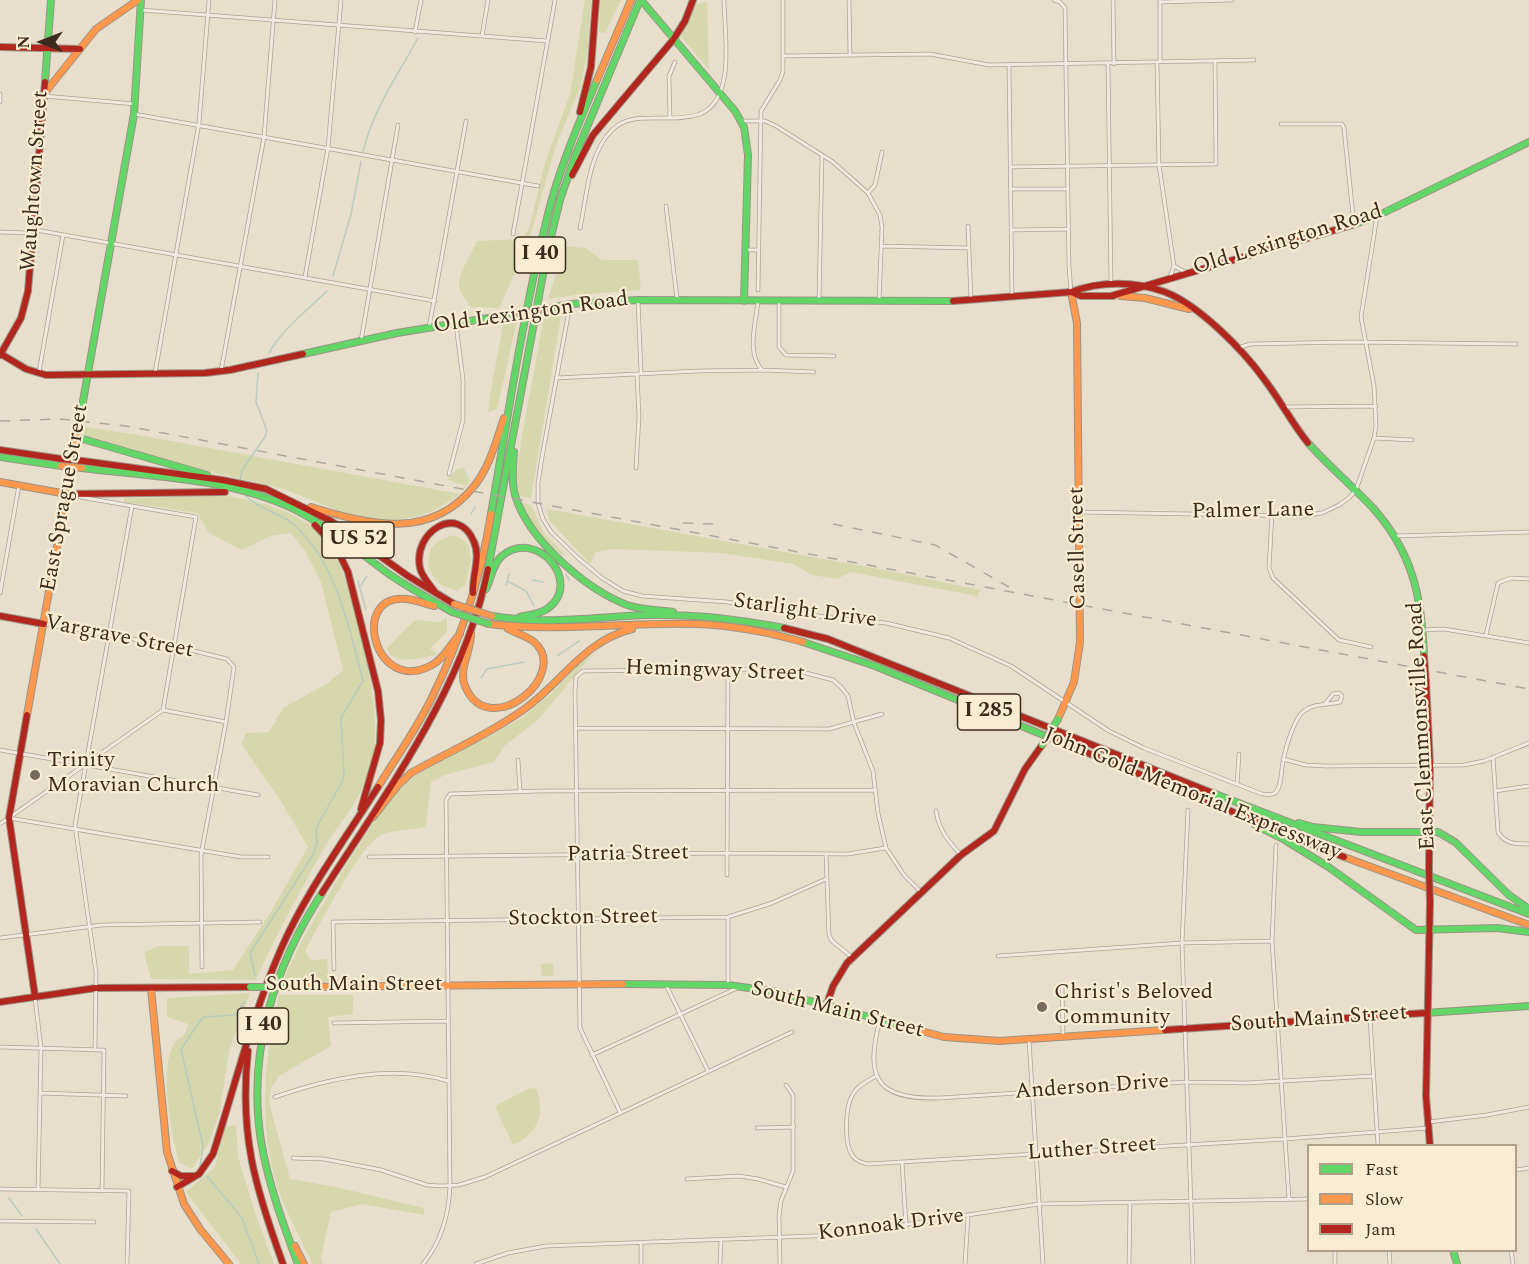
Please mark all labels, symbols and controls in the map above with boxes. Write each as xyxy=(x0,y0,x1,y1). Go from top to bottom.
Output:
north arrow xyxy=(12,12,72,72)
text: N xyxy=(12,35,36,49)
street label: Waughtown Street xyxy=(17,90,55,272)
street label: Old Lexington Road xyxy=(1190,200,1386,282)
road number: I 40 xyxy=(514,237,566,273)
street label: Old Lexington Road xyxy=(432,287,630,341)
street label: East Sprague Street xyxy=(37,402,95,594)
street label: Casell Street xyxy=(1065,486,1093,610)
street label: Palmer Lane xyxy=(1191,498,1315,526)
road number: US 52 xyxy=(322,522,394,558)
street label: Starlight Drive xyxy=(732,589,878,635)
street label: East Clemmonsville Road xyxy=(1403,601,1443,851)
street label: Vargrave Street xyxy=(43,611,195,665)
street label: Hemingway Street xyxy=(625,656,805,688)
road number: I 285 xyxy=(958,694,1020,730)
street label: John Gold Memorial Expressway xyxy=(1039,723,1345,867)
place label: Trinity Moravian Church xyxy=(47,749,219,800)
marker: Trinity Moravian Church xyxy=(28,768,42,782)
street label: Patria Street xyxy=(567,841,689,869)
street label: Stockton Street xyxy=(508,904,658,934)
street label: South Main Street xyxy=(265,973,443,999)
street label: South Main Street xyxy=(748,977,926,1045)
place label: Christ's Beloved Community xyxy=(1054,981,1213,1032)
marker: Christ's Beloved Community xyxy=(1035,1000,1049,1014)
street label: South Main Street xyxy=(1230,1001,1408,1039)
road number: I 40 xyxy=(238,1008,288,1044)
street label: Anderson Drive xyxy=(1014,1069,1170,1107)
street label: Luther Street xyxy=(1027,1132,1157,1168)
legend xyxy=(1307,1144,1517,1252)
text: Fast xyxy=(1365,1156,1398,1183)
text: Slow xyxy=(1365,1186,1403,1213)
street label: Konnoak Drive xyxy=(816,1204,966,1248)
text: Jam xyxy=(1365,1216,1396,1243)

